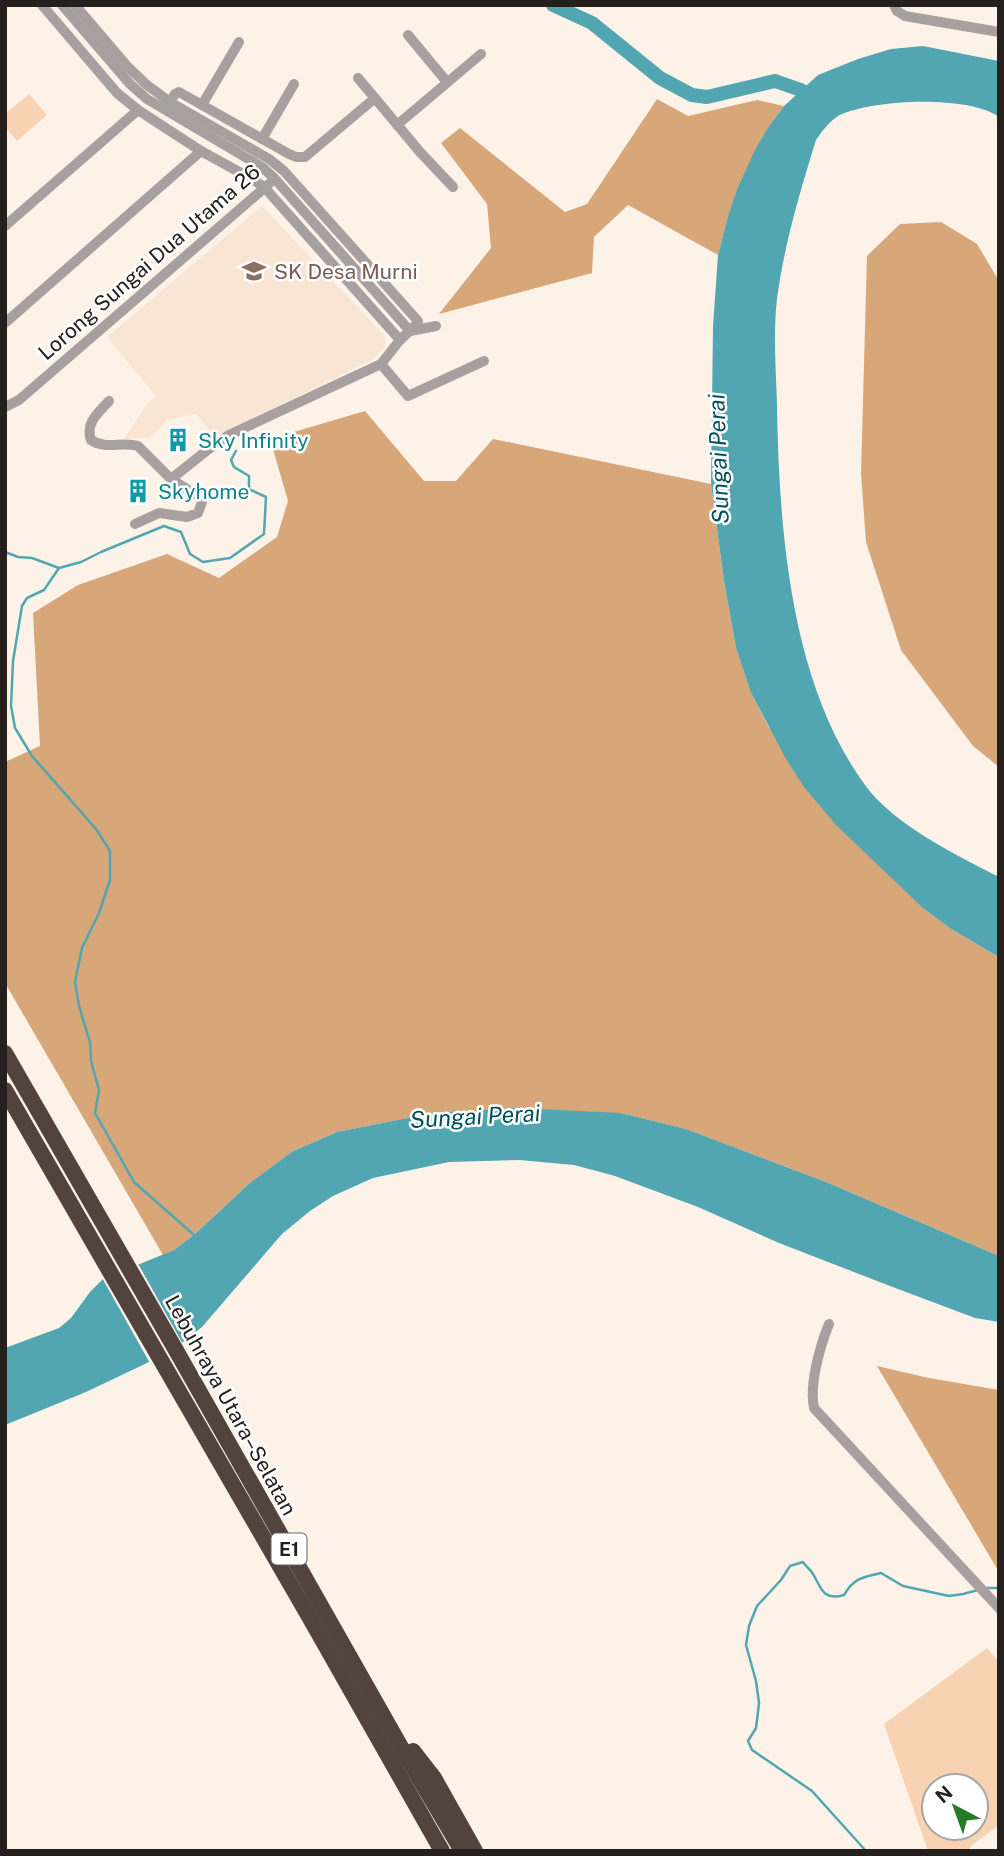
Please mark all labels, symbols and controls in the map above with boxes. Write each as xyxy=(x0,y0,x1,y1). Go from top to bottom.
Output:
street label: Lorong Sungai Dua Utama 26 xyxy=(33,159,265,365)
school or university icon: SK Desa Murni xyxy=(240,257,268,285)
place label: SK Desa Murni xyxy=(274,259,418,284)
water label: Sungai Perai xyxy=(702,393,734,525)
building icon: Sky Infinity xyxy=(164,426,192,454)
place label: Sky Infinity xyxy=(198,428,308,453)
building icon: Skyhome xyxy=(124,477,152,505)
place label: Skyhome xyxy=(158,479,249,504)
water label: Sungai Perai xyxy=(409,1099,541,1133)
street label: Lebuhraya Utara–Selatan xyxy=(160,1291,302,1519)
road number: E1 xyxy=(272,1534,306,1564)
north arrow xyxy=(920,1772,990,1842)
text: N xyxy=(931,1781,957,1807)

